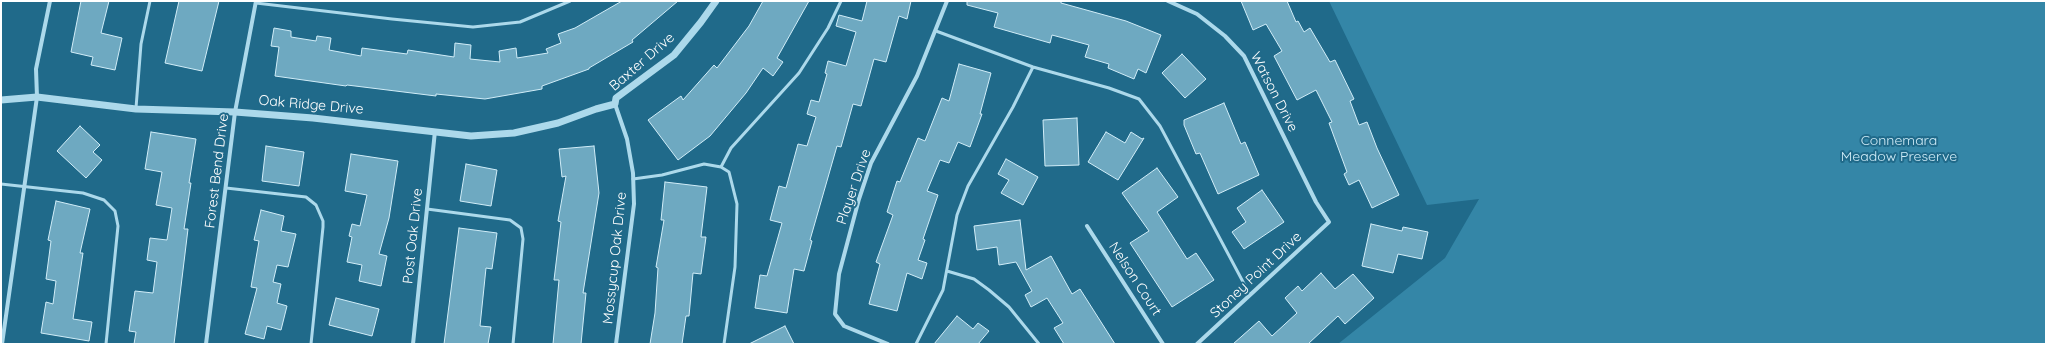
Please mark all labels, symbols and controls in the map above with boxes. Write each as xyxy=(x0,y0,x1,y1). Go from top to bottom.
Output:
street label: Baxter Drive xyxy=(606,29,678,95)
street label: Watson Drive xyxy=(1247,49,1301,135)
street label: Oak Ridge Drive xyxy=(258,92,364,118)
street label: Forest Bend Drive xyxy=(202,113,232,229)
park label: Connemara Meadow Preserve xyxy=(1841,133,1957,166)
street label: Player Drive xyxy=(833,147,875,227)
street label: Post Oak Drive xyxy=(400,187,426,285)
street label: Mossycup Oak Drive xyxy=(600,191,630,325)
street label: Stoney Point Drive xyxy=(1207,228,1305,322)
street label: Nelson Court xyxy=(1105,239,1165,319)

